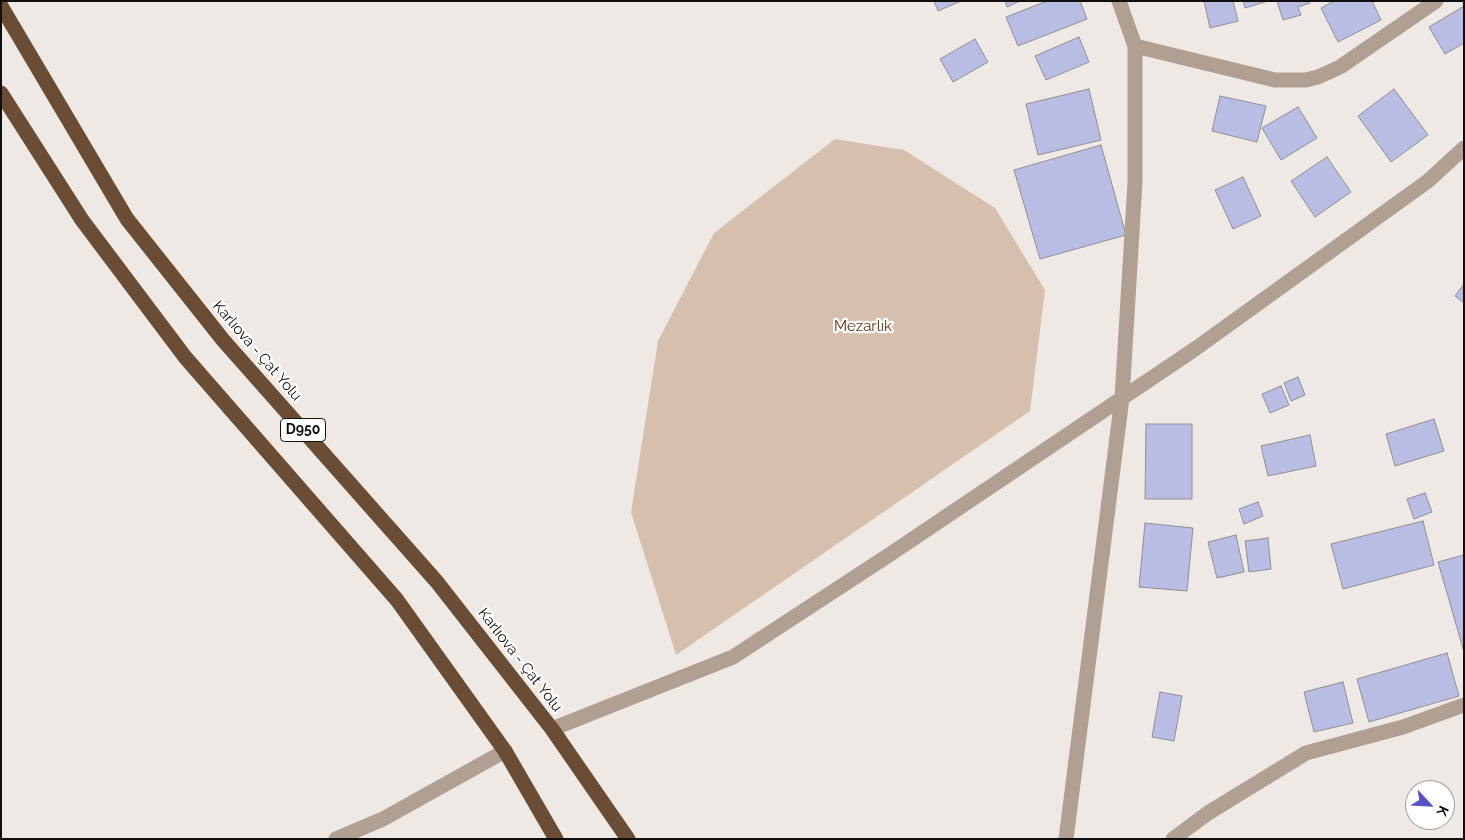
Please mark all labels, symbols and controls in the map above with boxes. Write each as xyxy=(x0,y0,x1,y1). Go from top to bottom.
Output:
street label: Karlıova - Çat Yolu xyxy=(209,297,305,405)
park label: Mezarlık xyxy=(834,317,892,335)
road number: D950 xyxy=(280,418,326,442)
street label: Karlıova - Çat Yolu xyxy=(474,605,566,715)
north arrow xyxy=(1405,780,1455,830)
text: K xyxy=(1433,803,1452,819)

